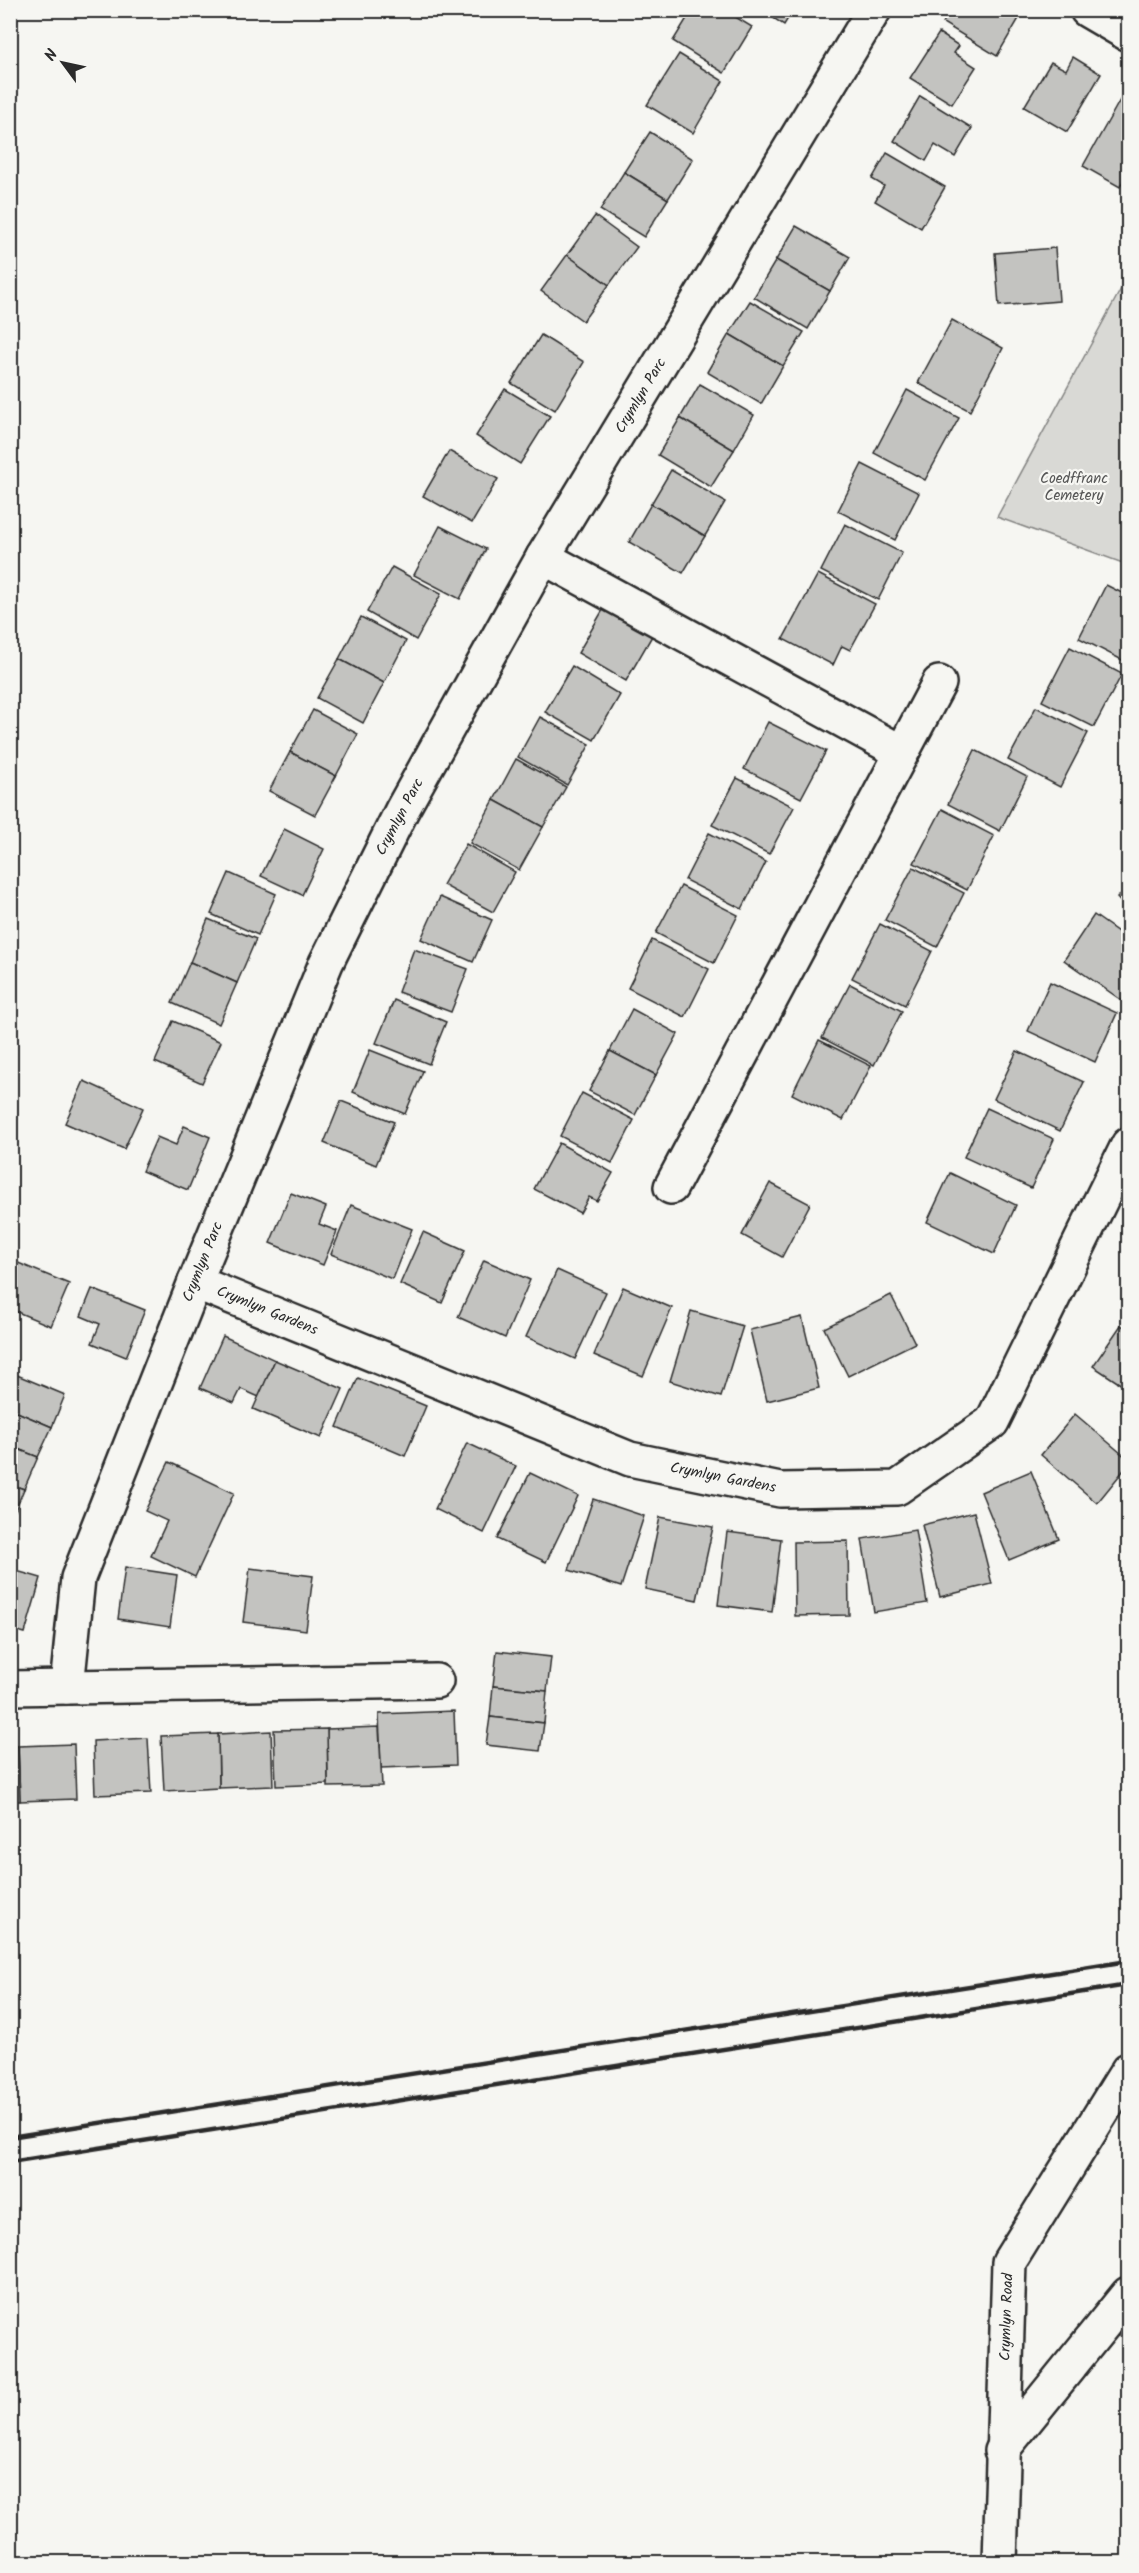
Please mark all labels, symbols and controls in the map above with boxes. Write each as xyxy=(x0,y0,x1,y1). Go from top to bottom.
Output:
north arrow xyxy=(33,33,93,93)
text: N xyxy=(38,45,65,67)
street label: Crymlyn Parc xyxy=(609,353,673,438)
park label: Coedffranc Cemetery xyxy=(1040,467,1108,508)
street label: Crymlyn Parc xyxy=(370,774,431,860)
street label: Crymlyn Parc xyxy=(176,1218,230,1306)
street label: Crymlyn Gardens xyxy=(213,1280,322,1342)
street label: Crymlyn Gardens xyxy=(668,1456,779,1500)
street label: Crymlyn Road xyxy=(993,2272,1021,2361)

